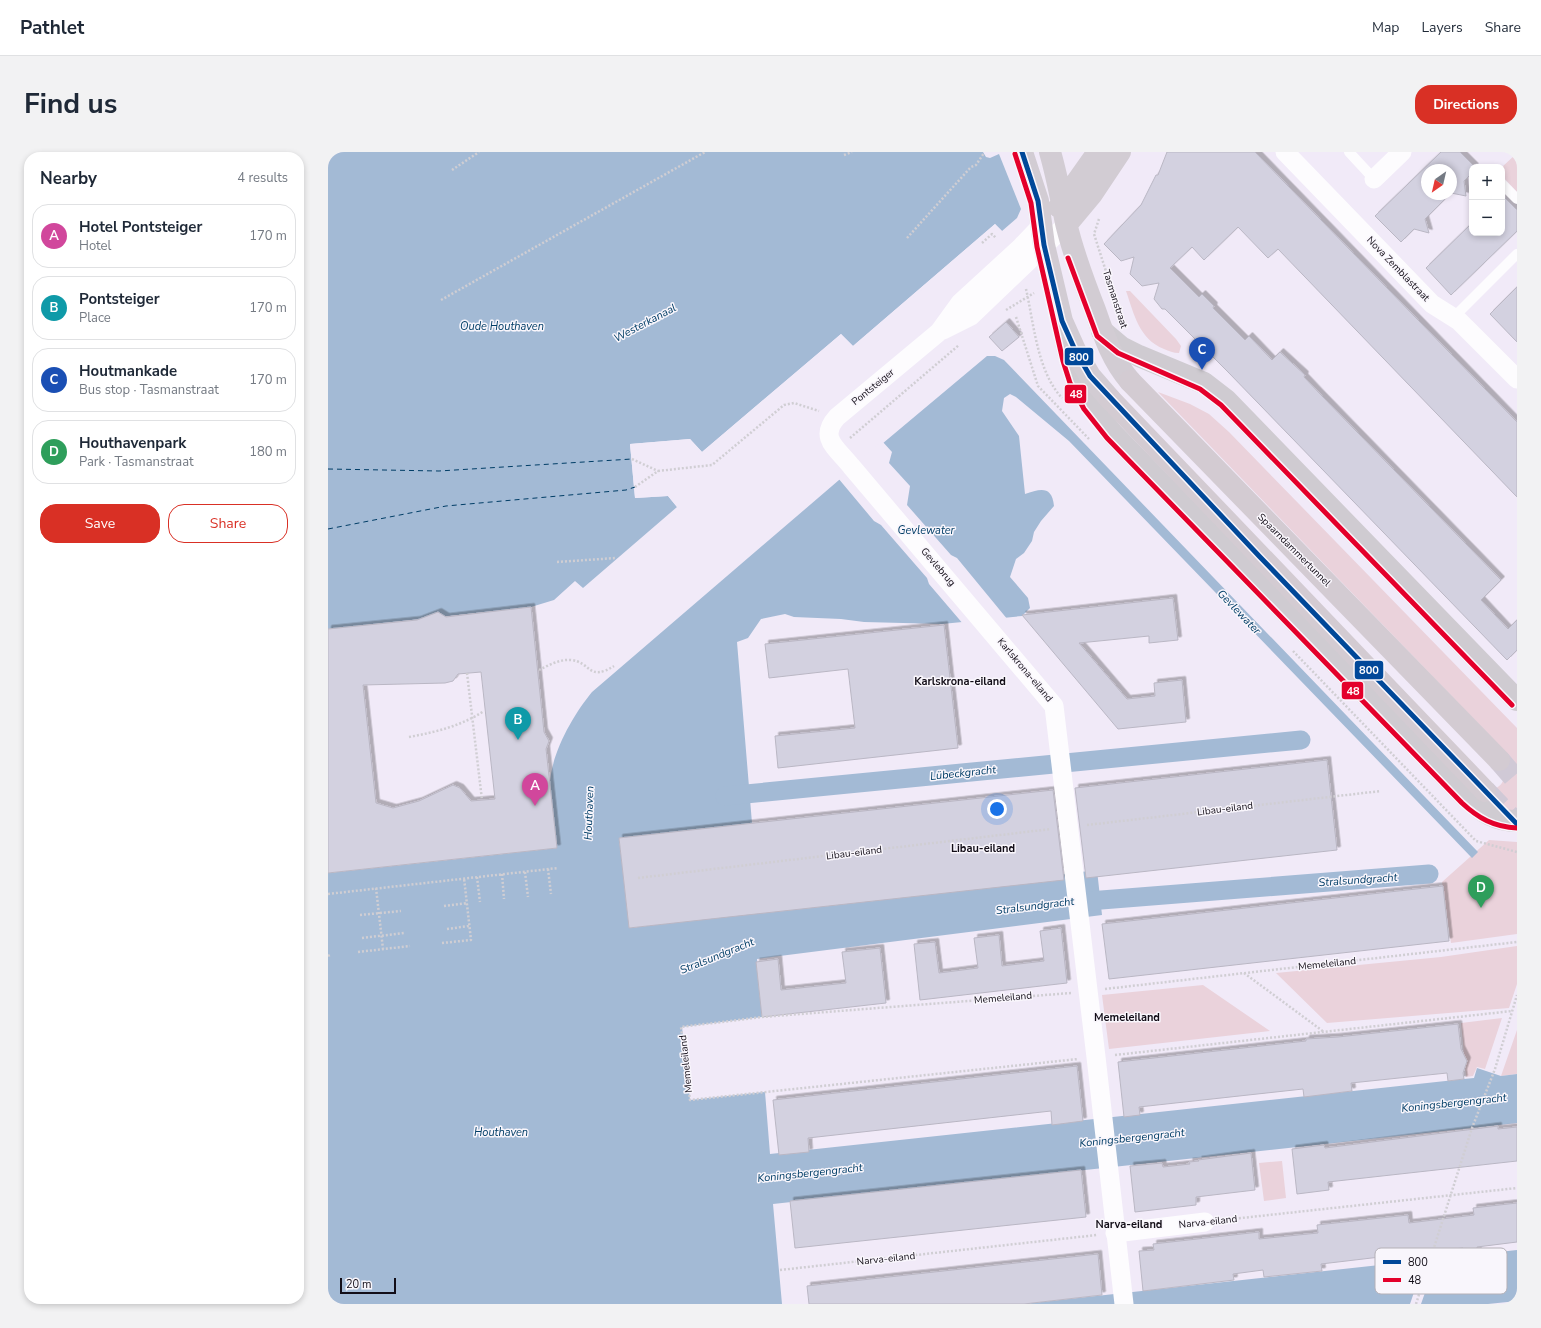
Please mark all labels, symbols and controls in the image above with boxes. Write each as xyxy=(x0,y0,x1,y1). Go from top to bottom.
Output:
text: Pathlet xyxy=(20,15,84,41)
text: Map xyxy=(1372,18,1399,37)
text: Layers xyxy=(1421,18,1463,37)
text: Share xyxy=(1485,18,1521,37)
text: Find us xyxy=(24,85,118,123)
button: Directions xyxy=(1415,85,1517,124)
north arrow xyxy=(1421,164,1457,200)
map controls xyxy=(1469,164,1505,236)
button: + xyxy=(1469,164,1505,200)
text: Nearby xyxy=(40,167,97,190)
text: 4 results xyxy=(237,169,288,187)
button: − xyxy=(1469,200,1505,236)
text: Hotel Pontsteiger xyxy=(79,217,202,237)
text: A xyxy=(49,227,59,245)
text: 170 m xyxy=(249,227,287,245)
street label: Nova Zemblastraat xyxy=(1363,233,1433,305)
text: Hotel xyxy=(79,237,111,255)
street label: Tasmanstraat xyxy=(1099,268,1131,331)
text: Pontsteiger xyxy=(79,289,160,309)
text: B xyxy=(50,299,58,317)
text: 170 m xyxy=(249,299,287,317)
water label: Westerkanaal xyxy=(611,300,679,346)
text: Place xyxy=(79,309,111,327)
water label: Oude Houthaven xyxy=(460,319,544,334)
pin: C xyxy=(1189,337,1215,370)
line badge: 800 xyxy=(1064,347,1094,366)
text: 800 xyxy=(1069,350,1089,365)
text: Houtmankade xyxy=(79,361,177,381)
street label: Pontsteiger xyxy=(849,365,898,409)
text: C xyxy=(50,371,58,389)
text: 170 m xyxy=(249,371,287,389)
text: Bus stop · Tasmanstraat xyxy=(79,381,219,399)
line badge: 48 xyxy=(1064,384,1087,404)
text: 48 xyxy=(1069,387,1083,402)
text: Houthavenpark xyxy=(79,433,186,453)
text: D xyxy=(49,443,59,461)
text: 180 m xyxy=(249,443,287,461)
text: Park · Tasmanstraat xyxy=(79,453,194,471)
button: Save xyxy=(40,504,160,543)
button: Share xyxy=(168,504,288,543)
street label: Spaarndammertunnel xyxy=(1254,510,1334,590)
water label: Gevlewater xyxy=(898,523,956,538)
street label: Gevlebrug xyxy=(917,545,959,589)
water label: Gevlewater xyxy=(1214,586,1265,638)
street label: Karlskrona-eiland xyxy=(994,635,1056,705)
line badge: 800 xyxy=(1354,660,1384,680)
text: 800 xyxy=(1359,663,1379,678)
district label: Karlskrona-eiland xyxy=(914,674,1006,689)
line badge: 48 xyxy=(1341,681,1364,700)
text: 48 xyxy=(1346,684,1360,699)
pin: B xyxy=(505,707,531,740)
water label: Lübeckgracht xyxy=(929,762,998,784)
pin: A xyxy=(522,773,548,806)
water label: Houthaven xyxy=(581,786,597,840)
your location xyxy=(987,799,1007,819)
street label: Libau-eiland xyxy=(1196,799,1254,819)
district label: Libau-eiland xyxy=(951,841,1015,856)
street label: Libau-eiland xyxy=(825,843,883,863)
water label: Stralsundgracht xyxy=(1318,870,1399,890)
pin: D xyxy=(1468,875,1494,908)
water label: Stralsundgracht xyxy=(995,894,1076,918)
water label: Stralsundgracht xyxy=(678,934,757,978)
street label: Memeleiland xyxy=(1297,954,1357,974)
street label: Memeleiland xyxy=(973,988,1033,1008)
district label: Memeleiland xyxy=(1094,1010,1160,1025)
street label: Memeleiland xyxy=(676,1034,696,1094)
water label: Koningsbergengracht xyxy=(1401,1090,1508,1116)
water label: Houthaven xyxy=(474,1125,528,1140)
water label: Koningsbergengracht xyxy=(1079,1125,1186,1151)
water label: Koningsbergengracht xyxy=(757,1160,864,1186)
street label: Narva-eiland xyxy=(1178,1212,1238,1232)
district label: Narva-eiland xyxy=(1096,1217,1162,1232)
legend xyxy=(1375,1248,1507,1294)
street label: Narva-eiland xyxy=(856,1249,916,1269)
text: 800 xyxy=(1408,1255,1428,1270)
text: 48 xyxy=(1408,1273,1422,1288)
scale bar xyxy=(340,1276,396,1295)
text: 20 m xyxy=(346,1277,371,1292)

